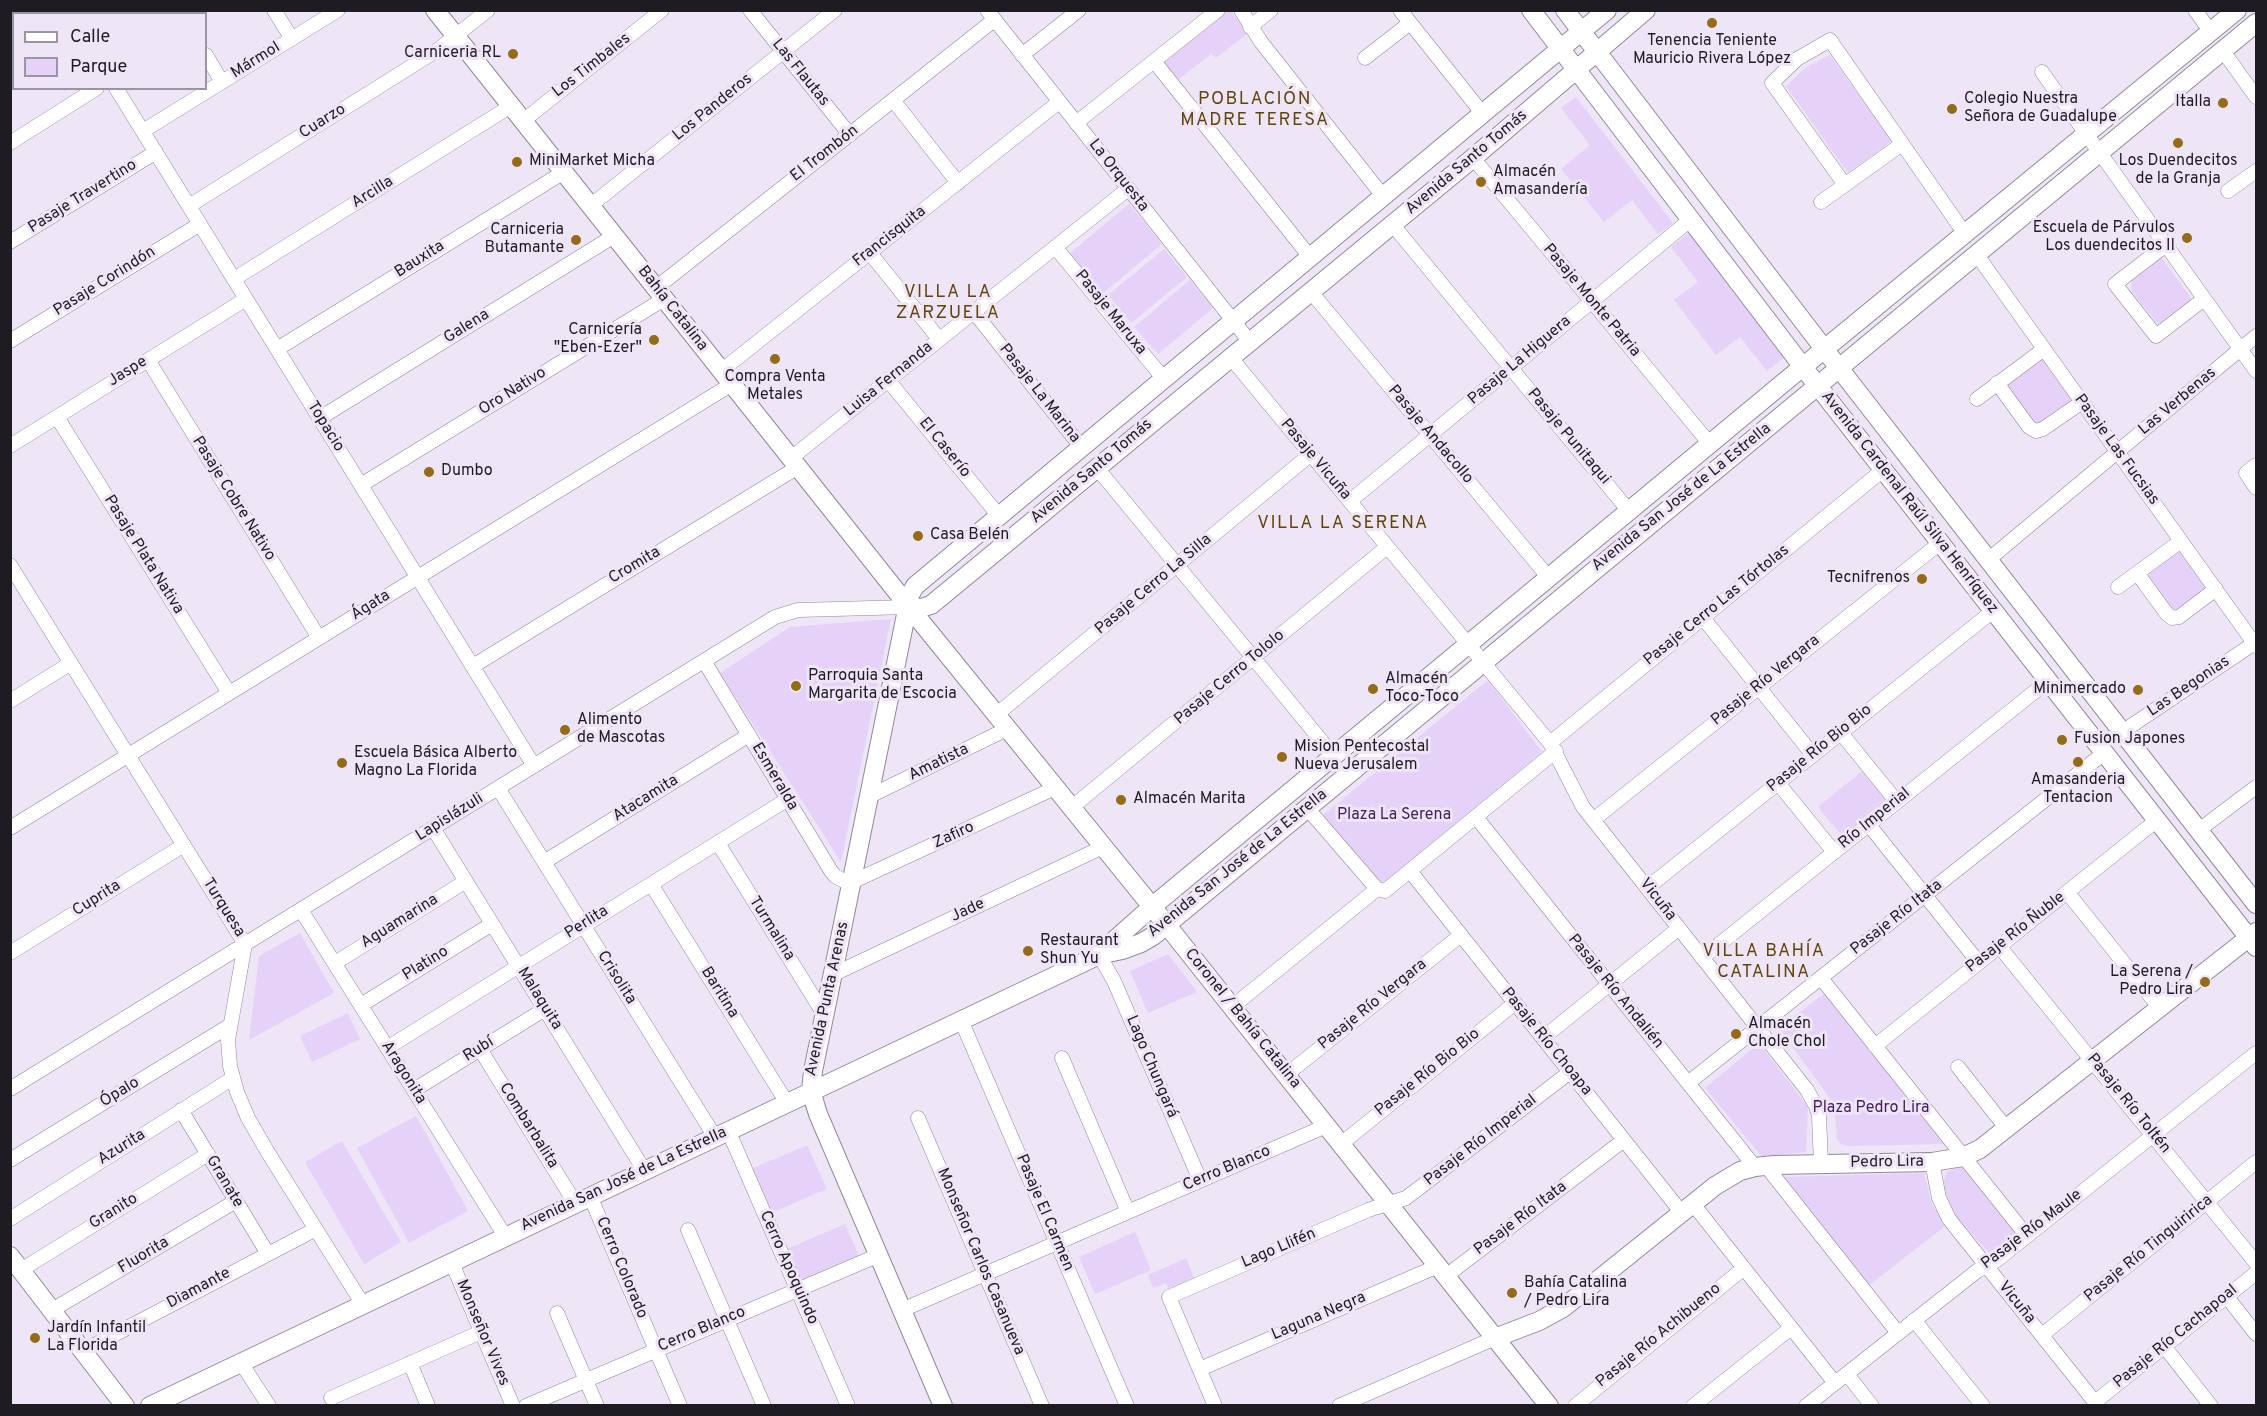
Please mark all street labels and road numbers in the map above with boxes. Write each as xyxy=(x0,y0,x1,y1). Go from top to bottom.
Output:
street label: Los Timbales xyxy=(549,30,635,102)
street label: Las Flautas xyxy=(767,35,833,111)
street label: Mármol xyxy=(228,38,284,84)
street label: Los Panderos xyxy=(669,70,757,146)
street label: Cuarzo xyxy=(296,100,350,144)
street label: Avenida Santo Tomás xyxy=(1402,106,1532,220)
street label: El Trombón xyxy=(787,122,863,186)
street label: La Orquesta xyxy=(1084,136,1152,216)
street label: Pasaje Travertino xyxy=(25,156,141,238)
street label: Arcilla xyxy=(349,173,397,213)
street label: Francisquita xyxy=(850,203,930,271)
street label: Bauxita xyxy=(392,237,448,283)
street label: Pasaje Monte Patria xyxy=(1538,241,1644,361)
street label: Pasaje Corindón xyxy=(51,243,159,321)
street label: Bahía Catalina xyxy=(633,263,711,355)
street label: Pasaje Maruxa xyxy=(1070,267,1150,359)
street label: Galena xyxy=(441,306,493,348)
street label: Pasaje La Higuera xyxy=(1465,312,1575,410)
street label: Luisa Fernanda xyxy=(841,338,937,422)
street label: Pasaje La Marina xyxy=(994,341,1084,447)
street label: Jaspe xyxy=(105,353,151,391)
street label: Oro Nativo xyxy=(476,364,550,420)
street label: Las Verbenas xyxy=(2135,364,2221,440)
street label: Pasaje Andacollo xyxy=(1383,382,1477,488)
street label: Pasaje Punitaqui xyxy=(1522,385,1614,489)
street label: Avenida Cardenal Raúl Silva Henríquez xyxy=(1816,388,2002,618)
street label: Pasaje Las Fucsias xyxy=(2069,391,2163,509)
street label: Topacio xyxy=(302,398,348,456)
street label: El Caserío xyxy=(914,414,974,482)
street label: Avenida Santo Tomás xyxy=(1027,415,1157,529)
street label: Pasaje Vicuña xyxy=(1276,416,1354,504)
street label: Avenida San José de La Estrella xyxy=(1588,420,1776,576)
street label: Pasaje Cobre Nativo xyxy=(187,433,279,565)
street label: Pasaje Plata Nativa xyxy=(99,492,187,618)
street label: Pasaje Cerro La Silla xyxy=(1092,531,1216,639)
street label: Pasaje Cerro Las Tórtolas xyxy=(1640,541,1794,671)
street label: Cromita xyxy=(606,543,664,589)
street label: Ágata xyxy=(348,587,394,625)
street label: Pasaje Cerro Tololo xyxy=(1171,626,1289,730)
street label: Pasaje Río Vergara xyxy=(1708,631,1824,731)
street label: Las Begonias xyxy=(2144,652,2234,722)
street label: Pasaje Río Bio Bio xyxy=(1764,701,1876,797)
street label: Esmeralda xyxy=(746,740,802,814)
street label: Amatista xyxy=(906,740,972,786)
street label: Atacamita xyxy=(610,771,682,827)
street label: Río Imperial xyxy=(1835,784,1915,854)
street label: Avenida San José de La Estrella xyxy=(1144,786,1332,942)
street label: Lapislázuli xyxy=(413,790,487,846)
street label: Zafiro xyxy=(930,818,978,854)
street label: Turquesa xyxy=(197,875,249,941)
street label: Vicuña xyxy=(1634,875,1680,925)
street label: Pasaje Río Itata xyxy=(1847,876,1947,960)
street label: Cuprita xyxy=(69,877,125,921)
street label: Pasaje Río Ñuble xyxy=(1963,888,2069,978)
street label: Aguamarina xyxy=(358,891,442,953)
street label: Turmalina xyxy=(744,893,798,965)
street label: Jade xyxy=(948,895,988,927)
street label: Perlita xyxy=(562,902,612,944)
street label: Avenida Punta Arenas xyxy=(802,920,854,1078)
street label: Pasaje Río Andalién xyxy=(1563,931,1667,1053)
street label: Platino xyxy=(400,943,452,985)
street label: Coronel / Bahía Catalina xyxy=(1180,945,1304,1093)
street label: Crisolita xyxy=(592,948,640,1008)
street label: Pasaje Río Vergara xyxy=(1315,955,1431,1055)
street label: Malaquita xyxy=(512,964,566,1034)
street label: Baritina xyxy=(696,964,742,1022)
street label: Pasaje Río Choapa xyxy=(1497,984,1595,1100)
street label: Lago Chungará xyxy=(1121,1013,1181,1121)
street label: Pasaje Río Bio Bio xyxy=(1372,1025,1484,1121)
street label: Rubí xyxy=(460,1033,498,1067)
street label: Aragonita xyxy=(376,1038,430,1108)
street label: Pasaje Río Toltén xyxy=(2082,1050,2174,1158)
street label: Ópalo xyxy=(97,1074,143,1112)
street label: Combarbalita xyxy=(494,1080,562,1172)
street label: Pasaje Río Imperial xyxy=(1421,1091,1541,1191)
street label: Avenida San José de La Estrella xyxy=(518,1124,730,1236)
street label: Azurita xyxy=(95,1126,149,1170)
street label: Cerro Blanco xyxy=(1180,1142,1274,1196)
street label: Granate xyxy=(201,1152,247,1212)
street label: Pasaje El Carmen xyxy=(1011,1152,1077,1274)
street label: Pedro Lira xyxy=(1850,1153,1924,1173)
street label: Monseñor Carlos Casanueva xyxy=(932,1166,1028,1358)
street label: Pasaje Río Itata xyxy=(1471,1178,1571,1260)
street label: Pasaje Río Maule xyxy=(1978,1186,2086,1274)
street label: Granito xyxy=(86,1190,142,1234)
street label: Pasaje Río Tinguiririca xyxy=(2081,1191,2217,1307)
street label: Cerro Apoquindo xyxy=(754,1208,822,1328)
street label: Cerro Colorado xyxy=(591,1214,651,1322)
street label: Lago Llifén xyxy=(1239,1225,1319,1273)
street label: Fluorita xyxy=(115,1233,173,1279)
street label: Diamante xyxy=(164,1264,234,1314)
street label: Monseñor Vives xyxy=(451,1277,513,1389)
street label: Vicuña xyxy=(1993,1278,2039,1328)
street label: Pasaje Río Achibueno xyxy=(1593,1280,1725,1392)
street label: Pasaje Río Cachapoal xyxy=(2110,1281,2242,1393)
street label: Laguna Negra xyxy=(1269,1288,1369,1346)
street label: Cerro Blanco xyxy=(655,1303,749,1357)

